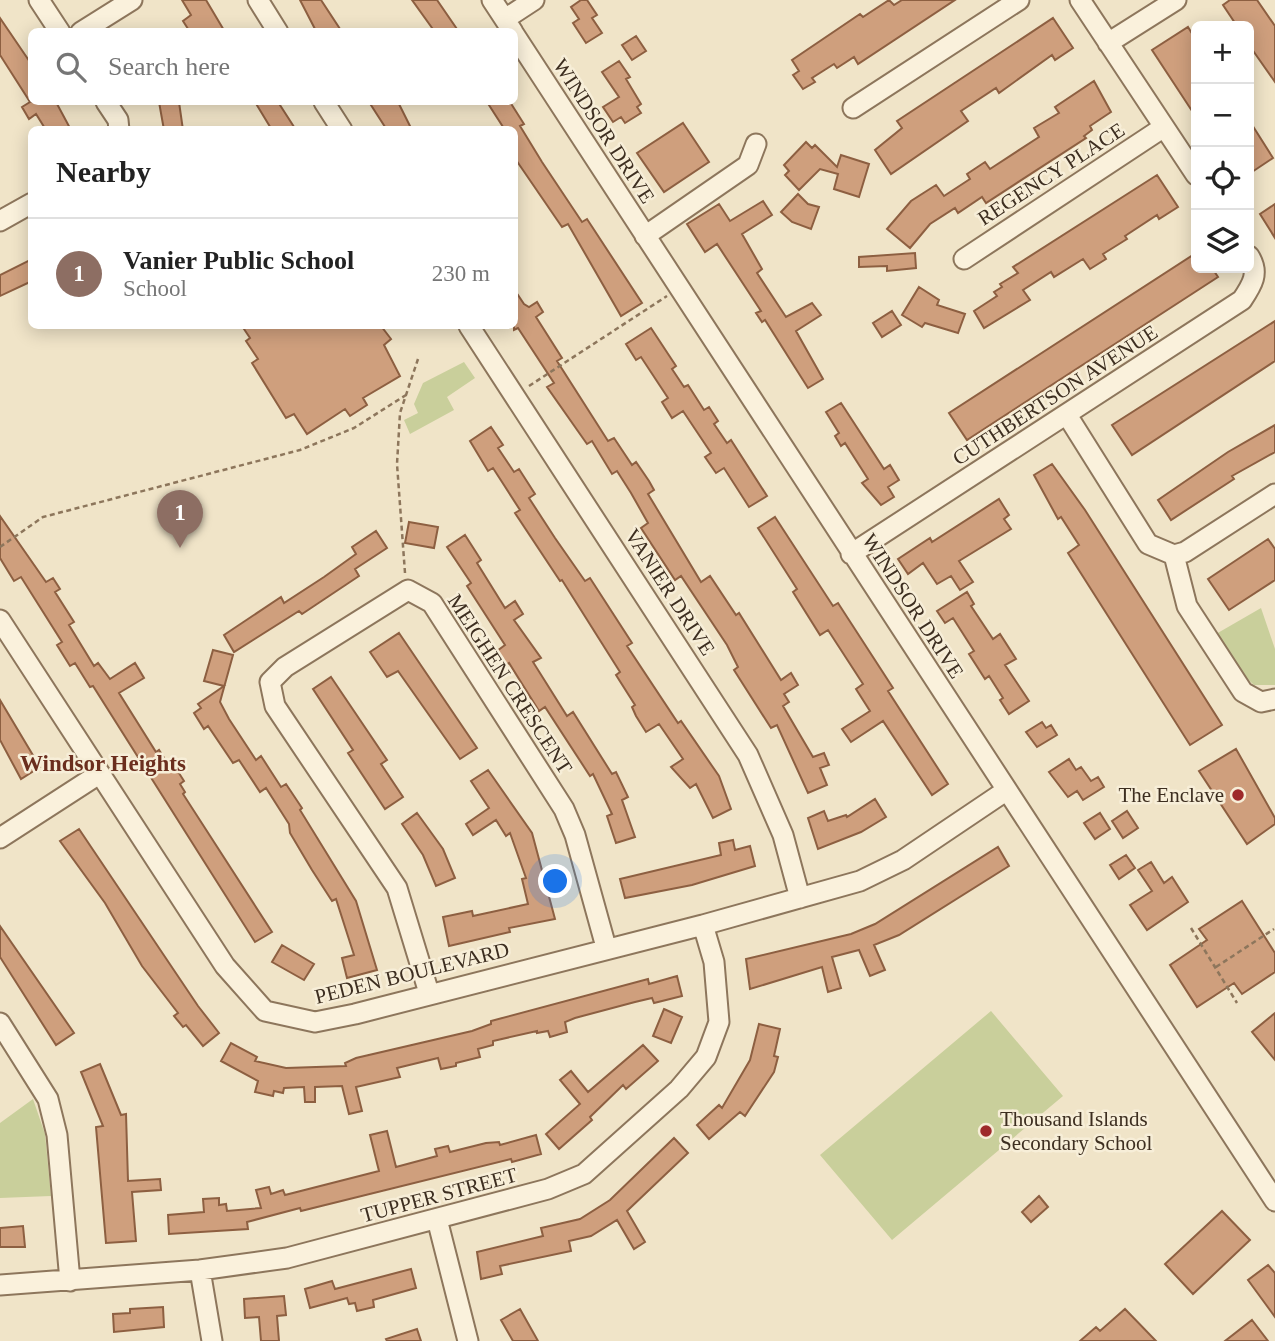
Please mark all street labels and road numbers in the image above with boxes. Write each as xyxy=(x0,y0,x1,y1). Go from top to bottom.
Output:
street label: WINDSOR DRIVE xyxy=(548,54,660,208)
street label: REGENCY PLACE xyxy=(973,118,1129,230)
street label: CUTHBERTSON AVENUE xyxy=(948,320,1162,470)
street label: VANIER DRIVE xyxy=(620,524,720,660)
street label: WINDSOR DRIVE xyxy=(857,529,969,683)
street label: MEIGHEN CRESCENT xyxy=(443,590,577,778)
street label: PEDEN BOULEVARD xyxy=(312,937,512,1009)
street label: TUPPER STREET xyxy=(358,1163,520,1227)

